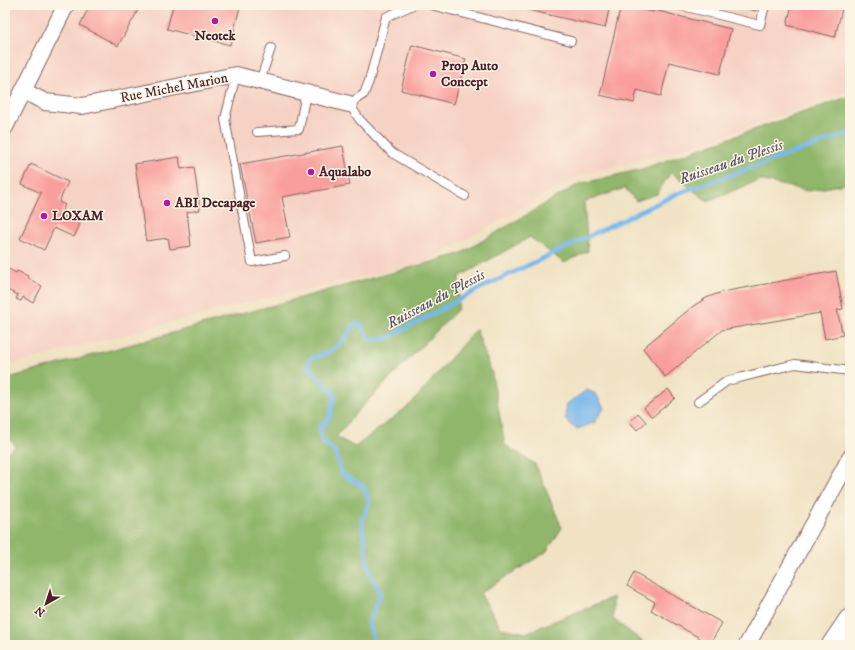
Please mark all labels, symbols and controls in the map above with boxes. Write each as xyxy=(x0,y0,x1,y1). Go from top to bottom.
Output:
marker: Neotek xyxy=(210,16,220,26)
place label: Neotek xyxy=(194,27,237,45)
place label: Prop Auto Concept xyxy=(441,57,498,91)
street label: Rue Michel Marion xyxy=(119,69,230,107)
marker: Prop Auto Concept xyxy=(428,69,438,79)
water label: Ruisseau du Plessis xyxy=(676,135,786,189)
place label: Aqualabo xyxy=(318,163,371,181)
marker: Aqualabo xyxy=(306,167,316,177)
place label: ABI Decapage xyxy=(174,194,256,212)
marker: ABI Decapage xyxy=(162,198,172,208)
place label: LOXAM xyxy=(52,207,104,225)
marker: LOXAM xyxy=(39,211,49,221)
water label: Ruisseau du Plessis xyxy=(383,265,489,333)
north arrow xyxy=(26,584,66,624)
text: N xyxy=(32,603,48,619)

